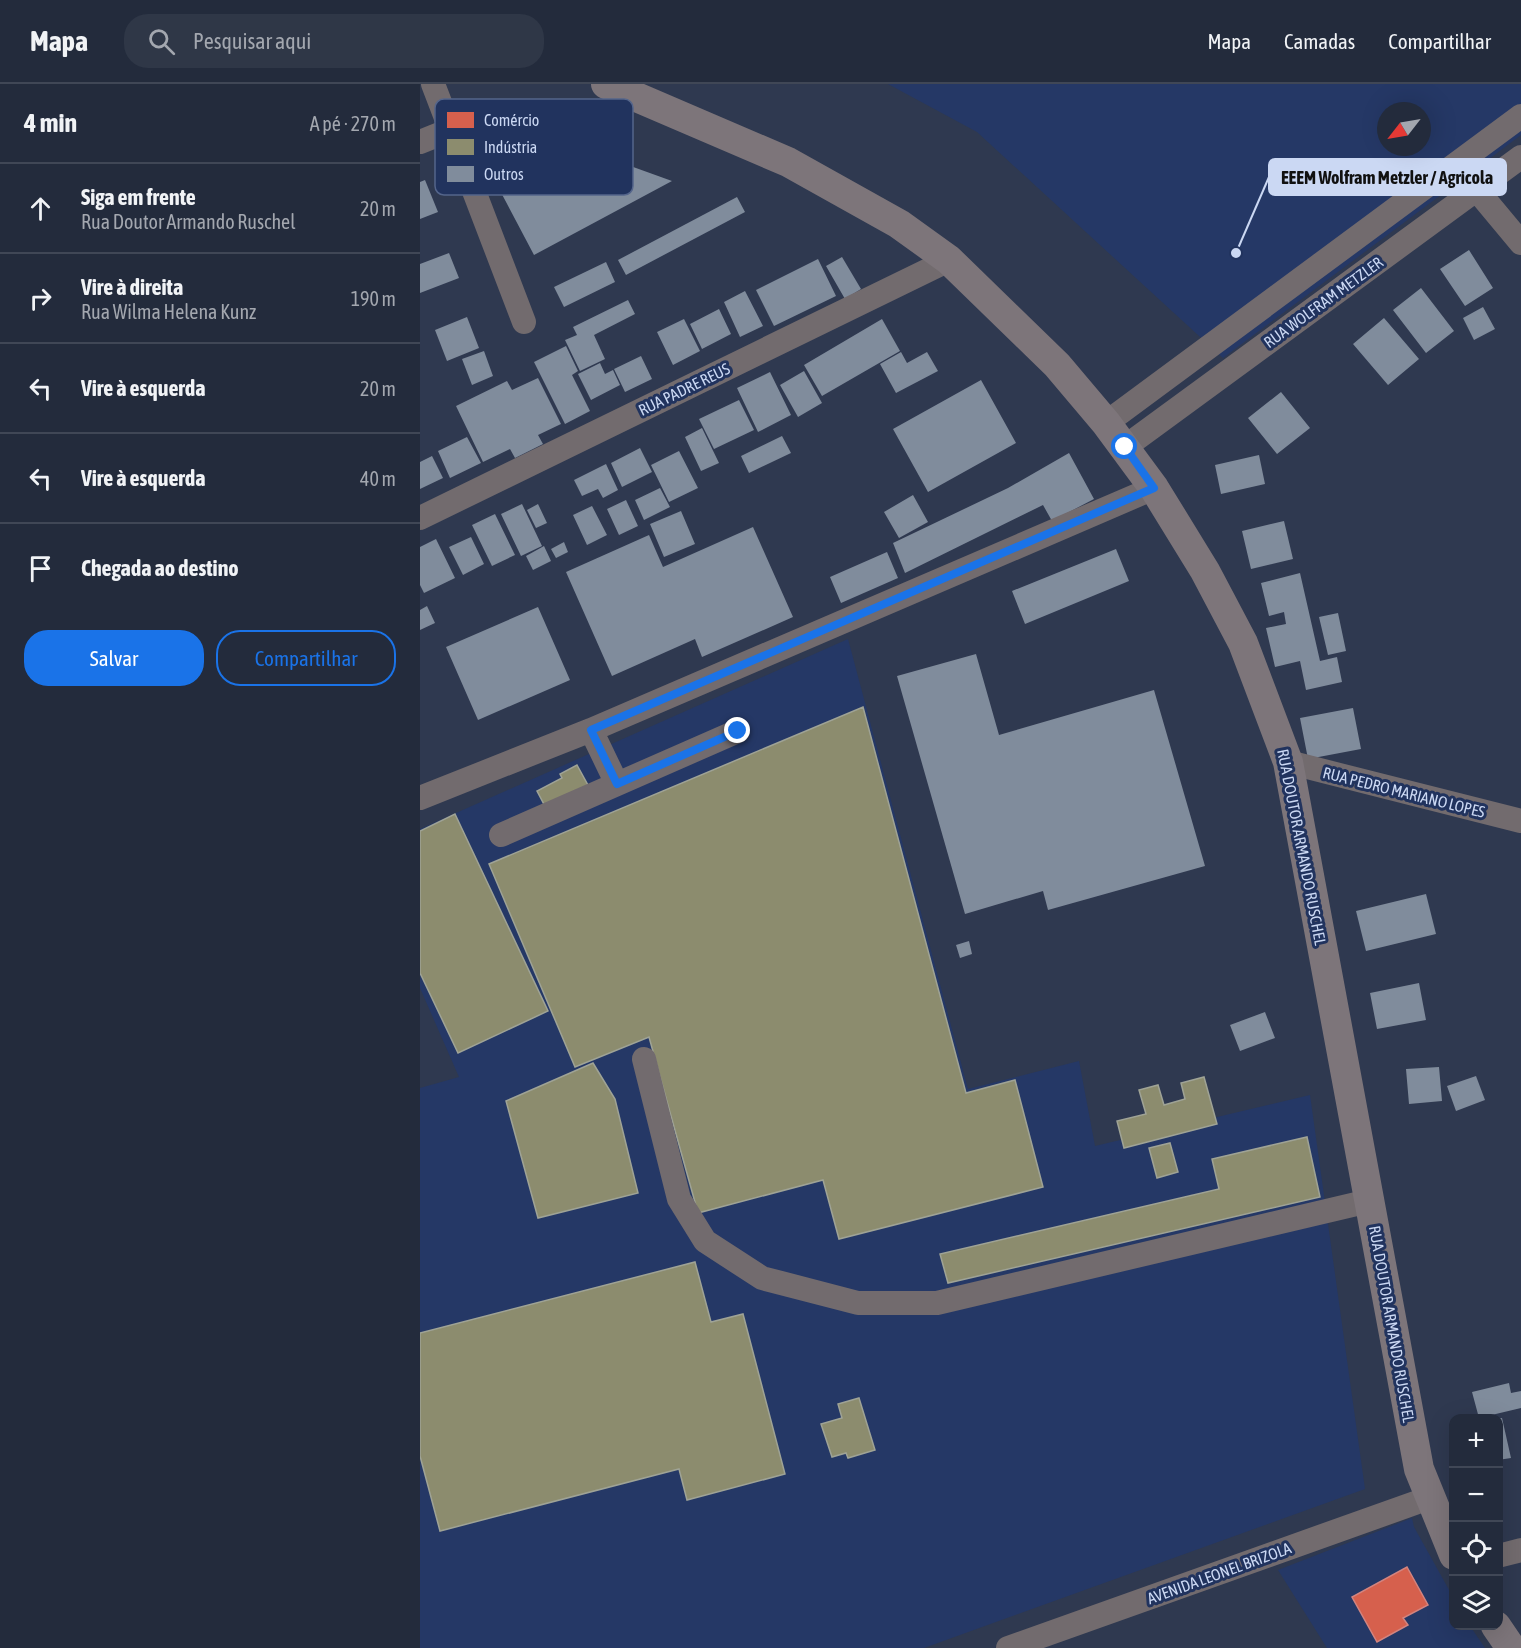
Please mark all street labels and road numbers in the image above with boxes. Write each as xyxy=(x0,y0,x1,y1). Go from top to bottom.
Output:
street label: RUA WOLFRAM METZLER xyxy=(1260,253,1386,351)
street label: RUA PADRE REUS xyxy=(635,359,733,419)
street label: RUA DOUTOR ARMANDO RUSCHEL xyxy=(1274,747,1330,947)
street label: RUA PEDRO MARIANO LOPES xyxy=(1321,763,1487,821)
street label: RUA DOUTOR ARMANDO RUSCHEL xyxy=(1366,1224,1418,1425)
street label: AVENIDA LEONEL BRIZOLA xyxy=(1145,1539,1294,1607)

